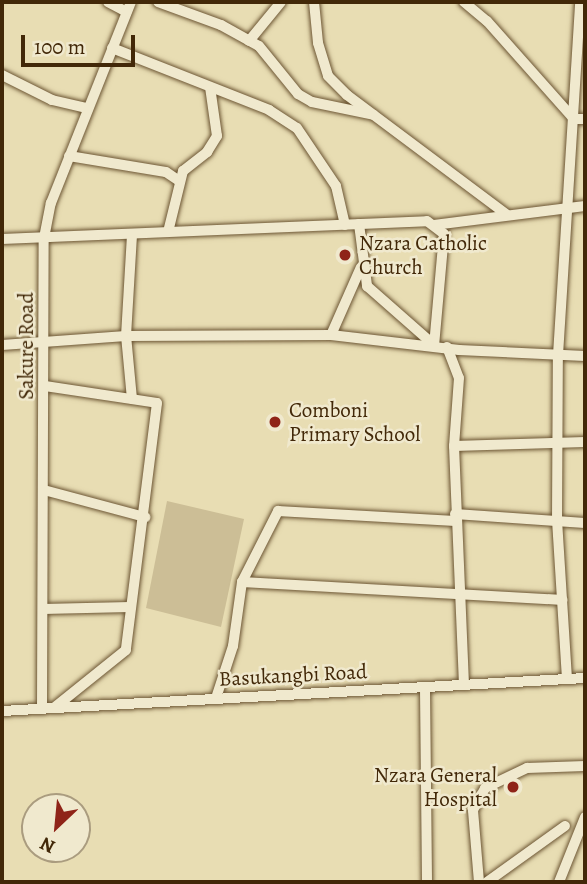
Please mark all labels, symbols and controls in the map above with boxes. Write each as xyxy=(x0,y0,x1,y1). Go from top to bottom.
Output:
scale bar xyxy=(24,21,138,65)
text: 100 m xyxy=(34,33,85,61)
place label: Nzara Catholic Church xyxy=(359,230,487,280)
marker: Nzara Catholic Church xyxy=(337,247,353,263)
street label: Sakure Road xyxy=(13,292,39,400)
place label: Comboni Primary School xyxy=(289,397,420,447)
marker: Comboni Primary School xyxy=(267,414,283,430)
street label: Basukangbi Road xyxy=(218,659,368,691)
place label: Nzara General Hospital xyxy=(374,762,497,812)
marker: Nzara General Hospital xyxy=(503,777,523,797)
north arrow xyxy=(21,793,91,863)
text: N xyxy=(36,830,60,860)

